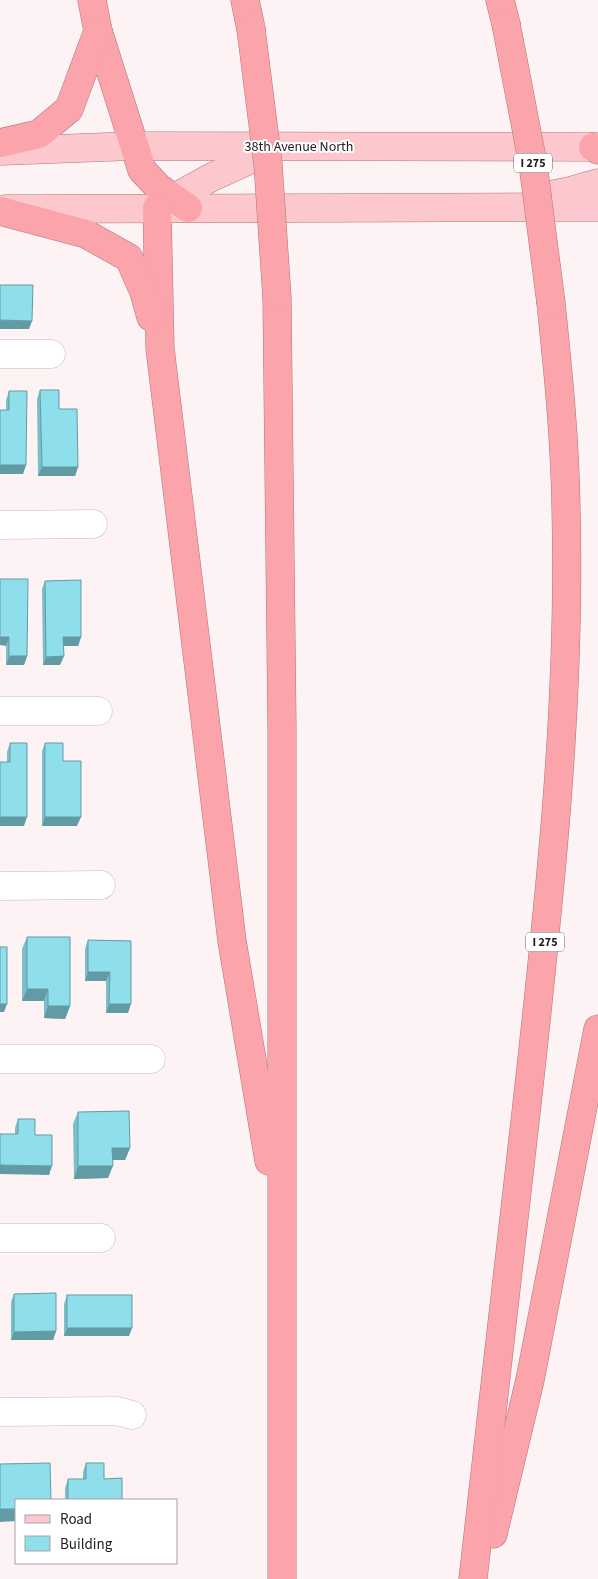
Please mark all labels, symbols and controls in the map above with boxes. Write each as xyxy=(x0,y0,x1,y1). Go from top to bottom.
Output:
street label: 38th Avenue North xyxy=(245,137,353,157)
road number: I 275 xyxy=(514,154,552,172)
road number: I 275 xyxy=(526,932,564,952)
legend xyxy=(15,1499,178,1564)
text: Road xyxy=(60,1509,92,1530)
text: Building xyxy=(60,1534,113,1555)

